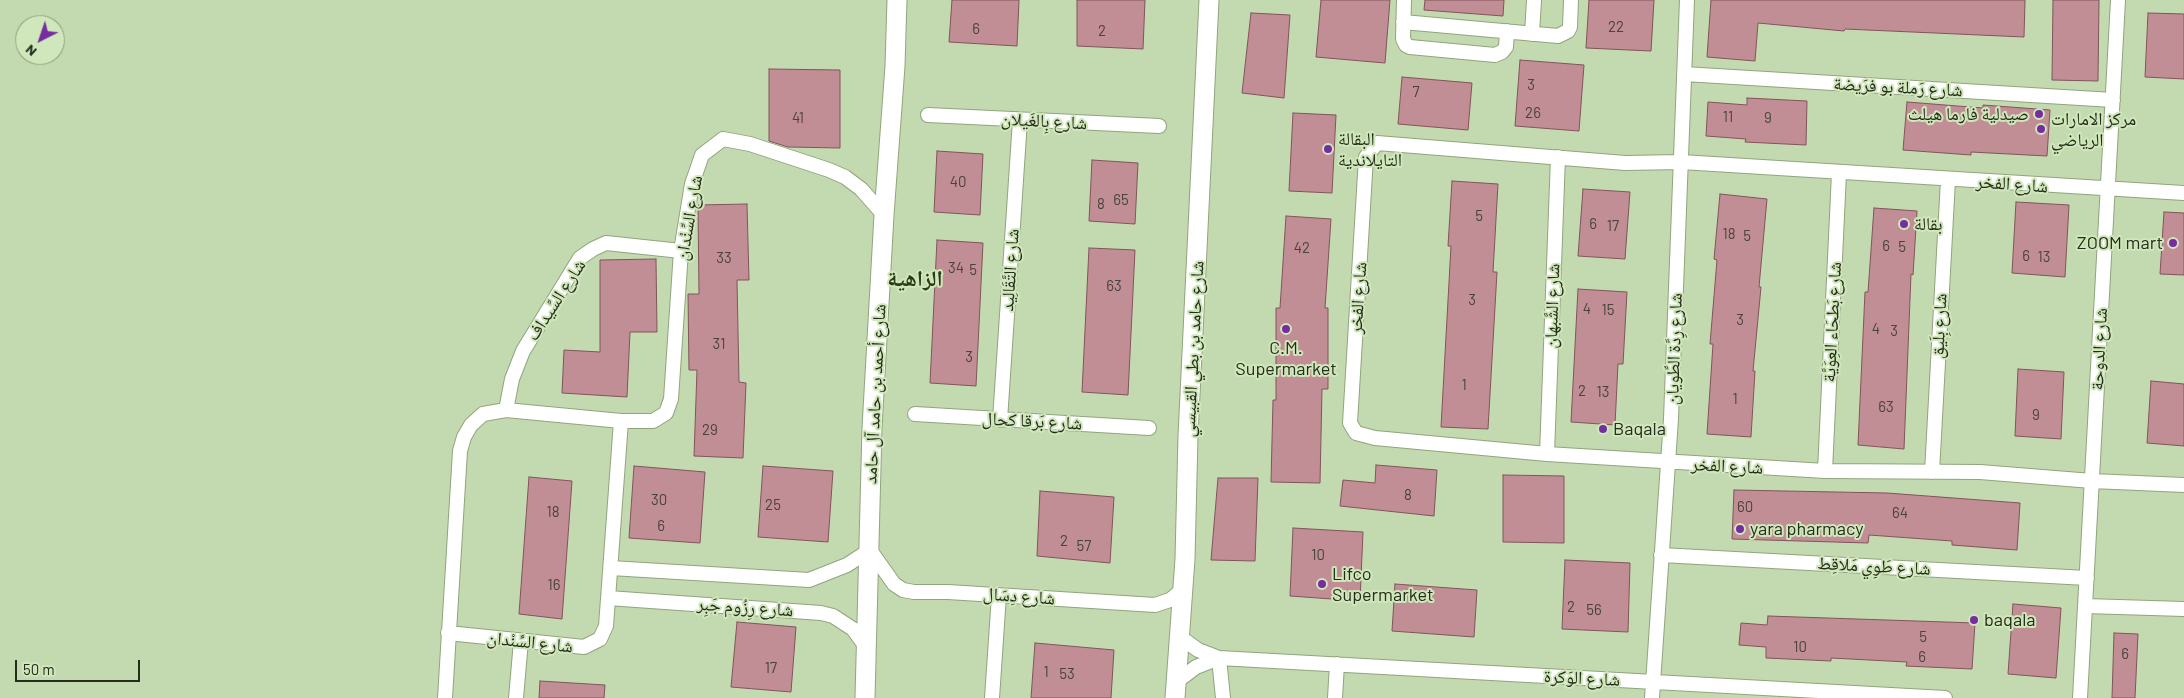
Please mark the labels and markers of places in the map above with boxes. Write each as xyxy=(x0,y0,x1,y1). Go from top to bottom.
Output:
place label: صيدلية فارما هيلث xyxy=(1908,103,2029,125)
marker: صيدلية فارما هيلث xyxy=(2033,108,2045,120)
place label: مركز الامارات الرياضي xyxy=(2051,108,2136,150)
marker: مركز الامارات الرياضي xyxy=(2035,123,2047,135)
place label: البقالة التايلاندية xyxy=(1338,128,1402,170)
marker: البقالة التايلاندية xyxy=(1322,143,1334,155)
place label: بقالة xyxy=(1914,213,1942,235)
marker: بقالة xyxy=(1898,218,1910,230)
place label: ZOOM mart xyxy=(2077,232,2163,254)
marker: ZOOM mart xyxy=(2167,237,2179,249)
marker: C.M. Supermarket xyxy=(1280,323,1292,335)
place label: C.M. Supermarket xyxy=(1235,337,1337,379)
place label: Baqala xyxy=(1613,418,1666,440)
marker: Baqala xyxy=(1597,423,1609,435)
place label: yara pharmacy xyxy=(1750,518,1864,540)
marker: yara pharmacy xyxy=(1734,523,1746,535)
place label: Lifco Supermarket xyxy=(1332,563,1433,606)
marker: Lifco Supermarket xyxy=(1316,578,1328,590)
place label: baqala xyxy=(1984,609,2035,631)
marker: baqala xyxy=(1968,614,1980,626)

